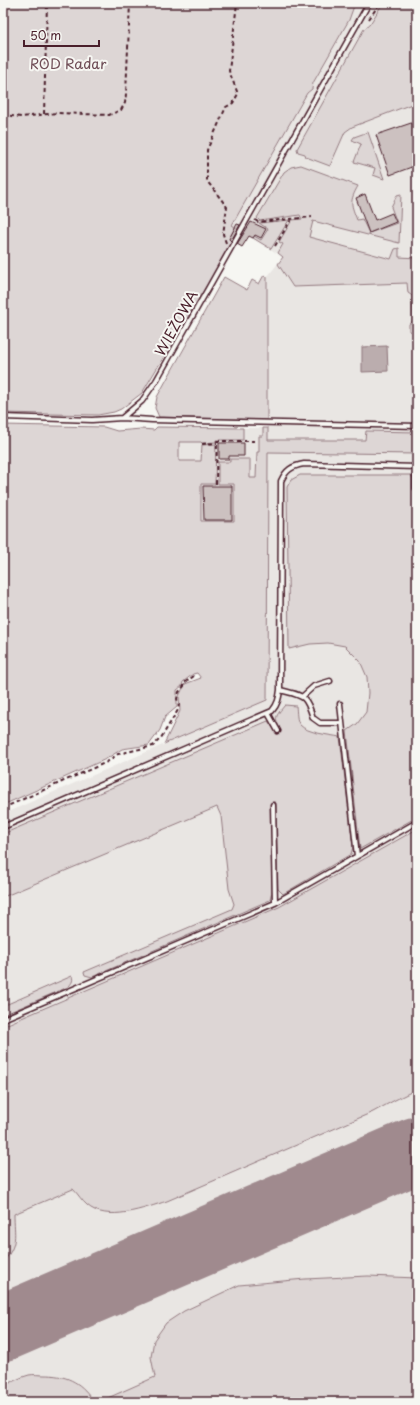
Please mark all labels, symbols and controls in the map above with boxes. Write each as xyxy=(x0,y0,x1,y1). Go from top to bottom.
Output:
scale bar xyxy=(24,22,99,48)
text: 50 m xyxy=(30,26,61,44)
park label: ROD Radar xyxy=(30,53,107,74)
street label: WIEŻOWA xyxy=(149,286,203,360)

